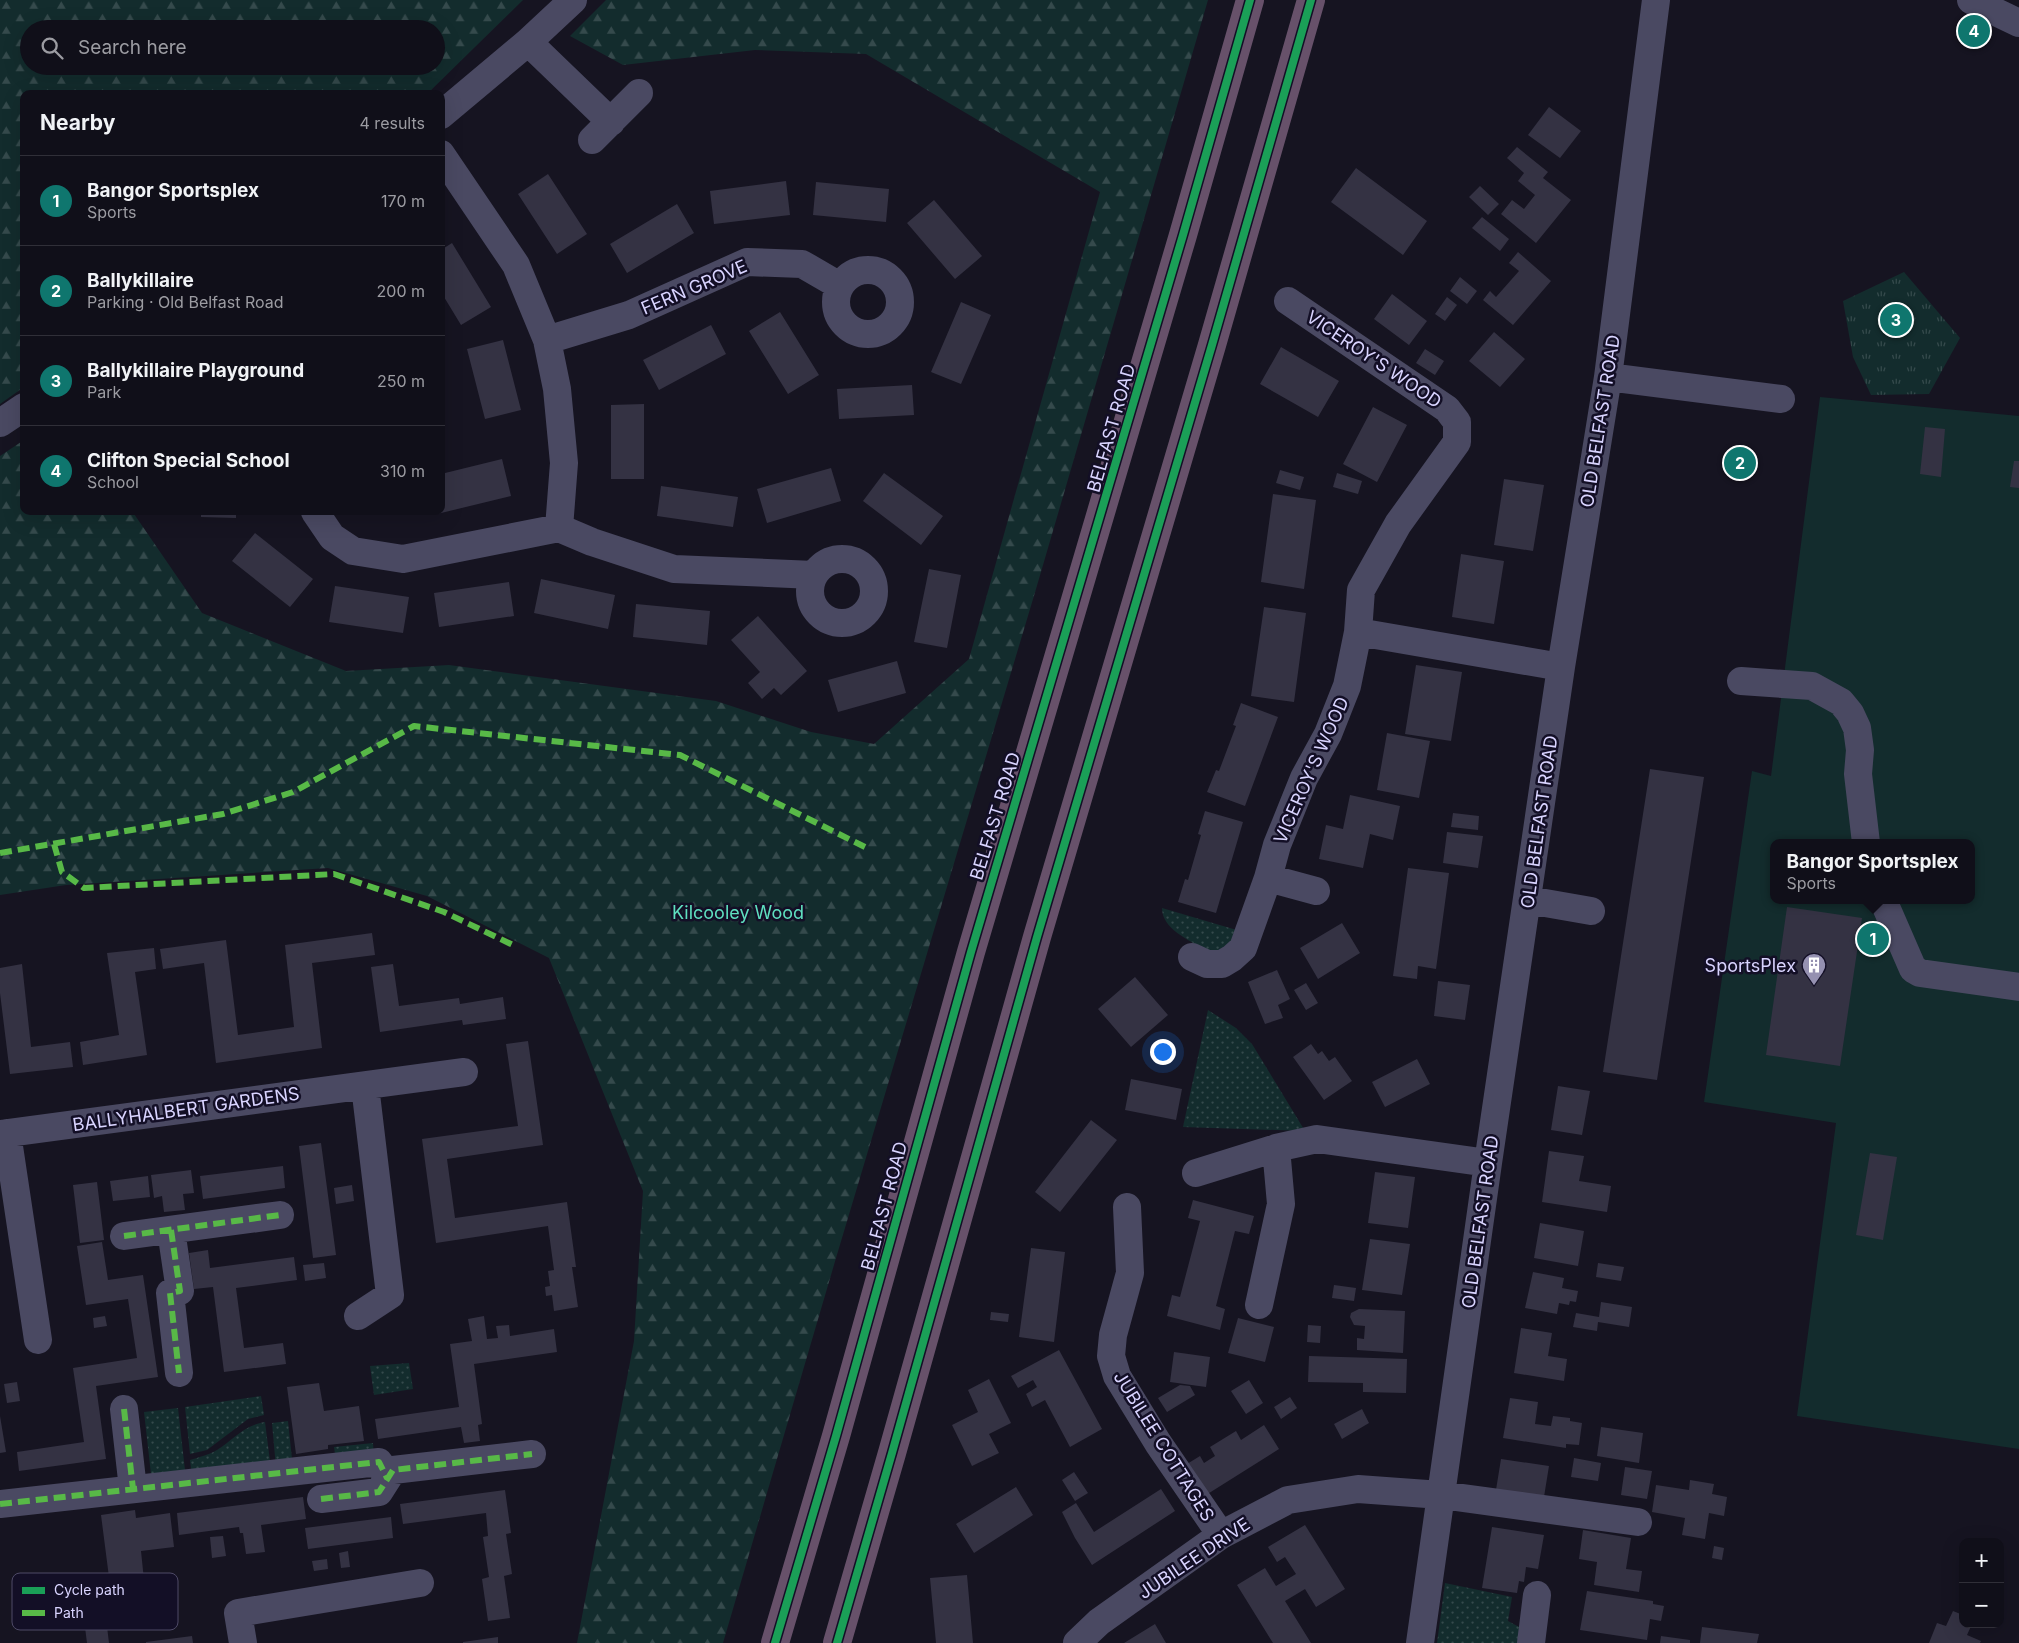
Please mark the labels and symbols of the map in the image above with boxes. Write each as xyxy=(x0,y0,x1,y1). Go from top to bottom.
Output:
pin: 4 xyxy=(1958,12,1990,50)
street label: FERN GROVE xyxy=(638,255,750,319)
pin: 3 xyxy=(1880,301,1912,339)
street label: VICEROY'S WOOD xyxy=(1302,306,1446,412)
street label: OLD BELFAST ROAD xyxy=(1576,333,1624,509)
street label: BELFAST ROAD xyxy=(1083,361,1139,495)
pin: 2 xyxy=(1724,444,1756,482)
street label: VICEROY'S WOOD xyxy=(1269,693,1353,847)
street label: OLD BELFAST ROAD xyxy=(1516,734,1562,910)
street label: BELFAST ROAD xyxy=(966,750,1024,882)
park label: Kilcooley Wood xyxy=(672,902,804,923)
pin: 1 xyxy=(1857,920,1889,958)
building icon: SportsPlex xyxy=(1801,952,1827,986)
place label: SportsPlex xyxy=(1705,955,1796,976)
your location xyxy=(1150,1039,1176,1065)
street label: BALLYHALBERT GARDENS xyxy=(71,1083,301,1135)
street label: OLD BELFAST ROAD xyxy=(1457,1134,1503,1310)
street label: BELFAST ROAD xyxy=(857,1139,911,1273)
street label: JUBILEE COTTAGES xyxy=(1109,1367,1219,1525)
street label: JUBILEE DRIVE xyxy=(1134,1513,1254,1603)
legend xyxy=(12,1573,178,1630)
text: Cycle path xyxy=(54,1581,125,1598)
text: Path xyxy=(54,1604,84,1621)

